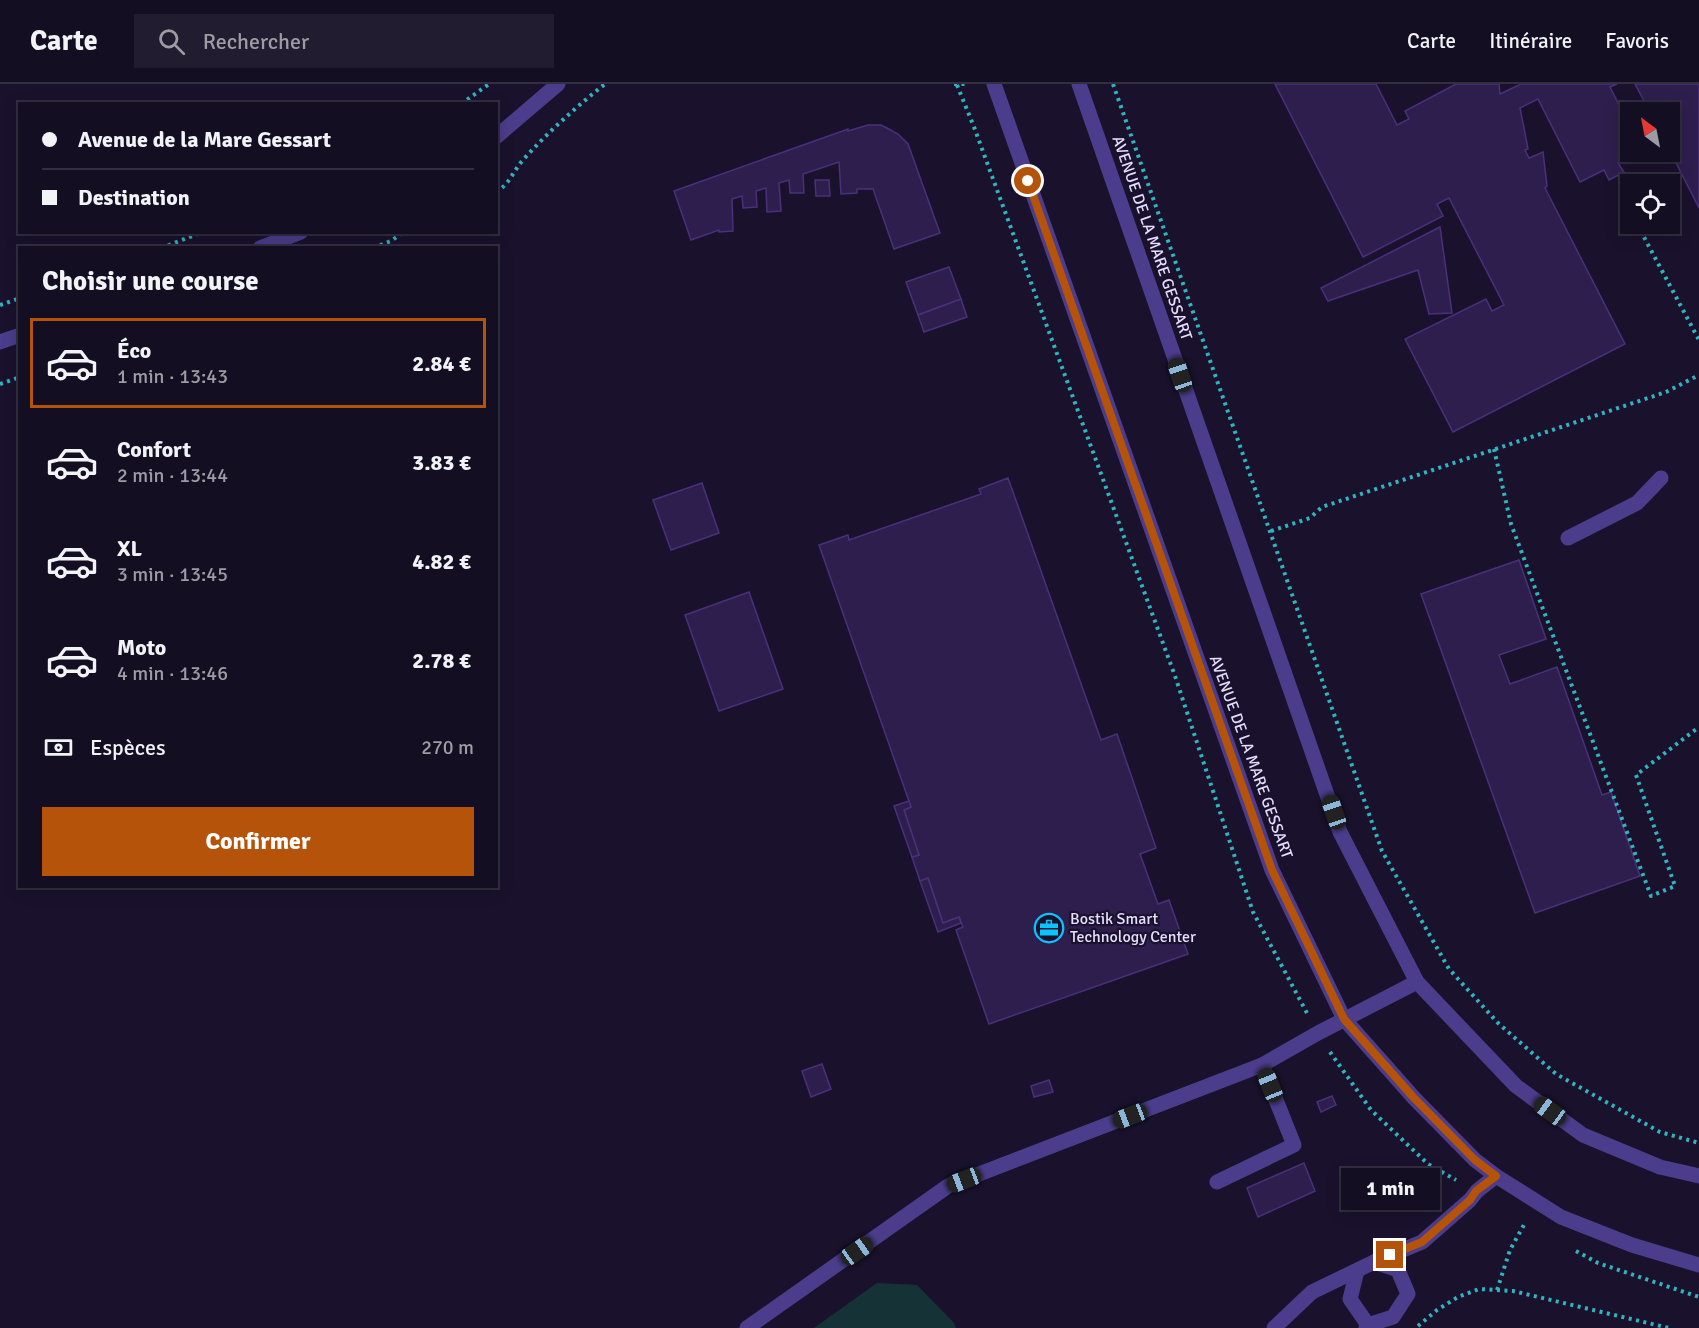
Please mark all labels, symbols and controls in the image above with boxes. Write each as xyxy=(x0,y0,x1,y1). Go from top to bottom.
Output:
search box xyxy=(134,14,554,68)
text: Carte xyxy=(30,24,98,58)
icon: search xyxy=(155,25,188,58)
text: Rechercher xyxy=(203,28,309,55)
text: Carte xyxy=(1407,28,1456,54)
text: Itinéraire xyxy=(1489,28,1572,54)
text: Favoris xyxy=(1605,28,1669,54)
north arrow xyxy=(1620,102,1680,162)
map controls xyxy=(1620,102,1680,234)
text: Avenue de la Mare Gessart xyxy=(78,126,331,153)
street label: AVENUE DE LA MARE GESSART xyxy=(1108,133,1196,343)
route start xyxy=(1014,167,1041,194)
button: locate xyxy=(1620,174,1680,234)
text: Destination xyxy=(78,184,190,211)
text: Choisir une course xyxy=(42,265,259,298)
icon: car xyxy=(45,336,99,390)
text: Éco xyxy=(117,337,151,364)
text: 2.84 € xyxy=(412,350,471,377)
car xyxy=(1166,355,1194,395)
text: 1 min · 13:43 xyxy=(117,364,228,389)
icon: car xyxy=(45,435,99,489)
text: Confort xyxy=(117,436,191,463)
text: 3.83 € xyxy=(412,449,471,476)
text: 2 min · 13:44 xyxy=(117,463,228,488)
icon: car xyxy=(45,534,99,588)
text: XL xyxy=(117,535,142,562)
text: 4.82 € xyxy=(412,548,471,575)
text: 3 min · 13:45 xyxy=(117,562,228,587)
icon: car xyxy=(45,633,99,687)
text: Moto xyxy=(117,634,166,661)
text: 2.78 € xyxy=(412,647,471,674)
street label: AVENUE DE LA MARE GESSART xyxy=(1205,653,1297,861)
text: 4 min · 13:46 xyxy=(117,661,228,686)
icon: cash xyxy=(42,731,75,764)
text: Espèces xyxy=(90,734,166,761)
text: 270 m xyxy=(421,735,474,760)
car xyxy=(1320,792,1348,832)
button: Confirmer xyxy=(42,807,474,876)
place label: Bostik Smart Technology Center xyxy=(1070,909,1196,947)
office icon: Bostik Smart Technology Center xyxy=(1033,912,1065,944)
car xyxy=(1255,1065,1285,1105)
car xyxy=(1530,1093,1570,1129)
car xyxy=(1110,1101,1150,1131)
car xyxy=(944,1165,984,1195)
callout: 1 min xyxy=(1340,1168,1440,1210)
text: 1 min xyxy=(1366,1176,1415,1201)
car xyxy=(837,1233,877,1269)
route end xyxy=(1376,1241,1403,1268)

